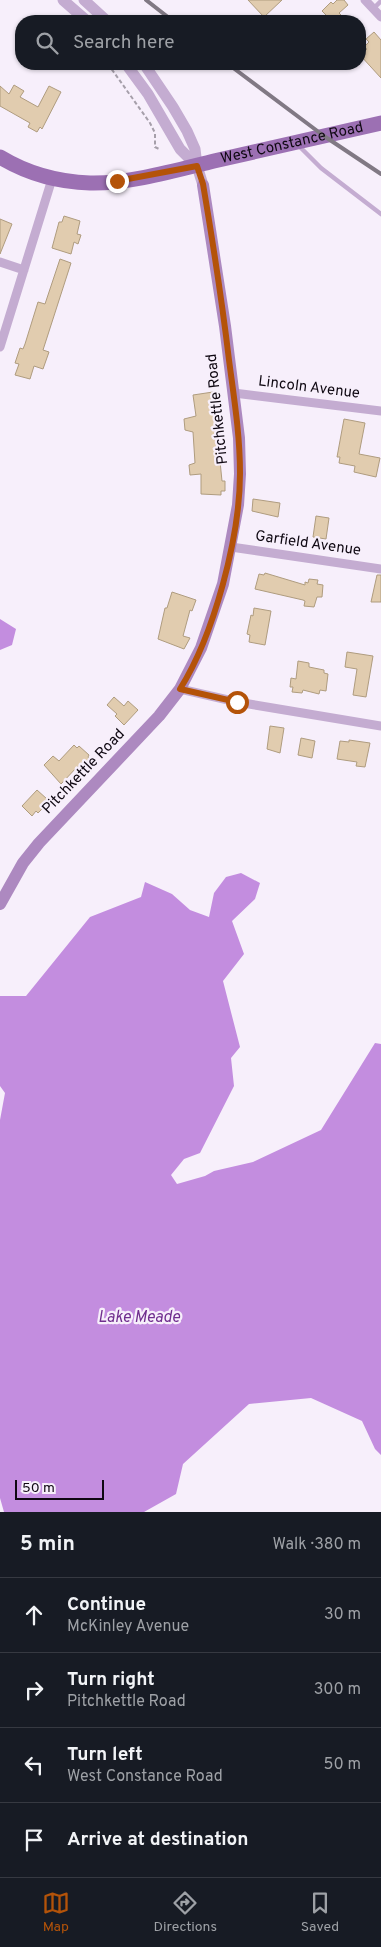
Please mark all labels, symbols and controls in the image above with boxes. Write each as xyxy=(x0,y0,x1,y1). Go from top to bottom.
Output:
search box xyxy=(15,15,366,70)
icon: search xyxy=(33,29,61,57)
text: Search here xyxy=(73,31,175,55)
street label: West Constance Road xyxy=(219,118,365,169)
route end xyxy=(106,170,129,193)
street label: Pitchkettle Road xyxy=(203,353,233,465)
street label: Lincoln Avenue xyxy=(257,372,361,404)
street label: Garfield Avenue xyxy=(254,527,362,561)
route start xyxy=(226,691,249,714)
street label: Pitchkettle Road xyxy=(39,725,129,819)
water label: Lake Meade xyxy=(98,1308,181,1328)
scale bar xyxy=(15,1477,104,1500)
text: 50 m xyxy=(22,1480,55,1497)
text: 5 min xyxy=(20,1531,75,1558)
text: Walk · 380 m xyxy=(273,1535,361,1555)
text: Continue xyxy=(67,1593,146,1617)
icon: ahead xyxy=(20,1601,48,1629)
text: 30 m xyxy=(324,1605,361,1625)
text: McKinley Avenue xyxy=(67,1617,189,1637)
text: Turn right xyxy=(67,1668,155,1692)
icon: right xyxy=(20,1676,48,1704)
text: 300 m xyxy=(314,1680,361,1700)
text: Pitchkettle Road xyxy=(67,1692,186,1712)
text: Turn left xyxy=(67,1743,143,1767)
icon: left xyxy=(20,1751,48,1779)
text: 50 m xyxy=(324,1755,361,1775)
text: West Constance Road xyxy=(67,1767,223,1787)
icon: arrive xyxy=(20,1826,48,1854)
text: Arrive at destination xyxy=(67,1828,248,1852)
tab: Map xyxy=(42,1889,70,1936)
tab: Directions xyxy=(153,1889,217,1936)
tab: Saved xyxy=(301,1889,339,1936)

